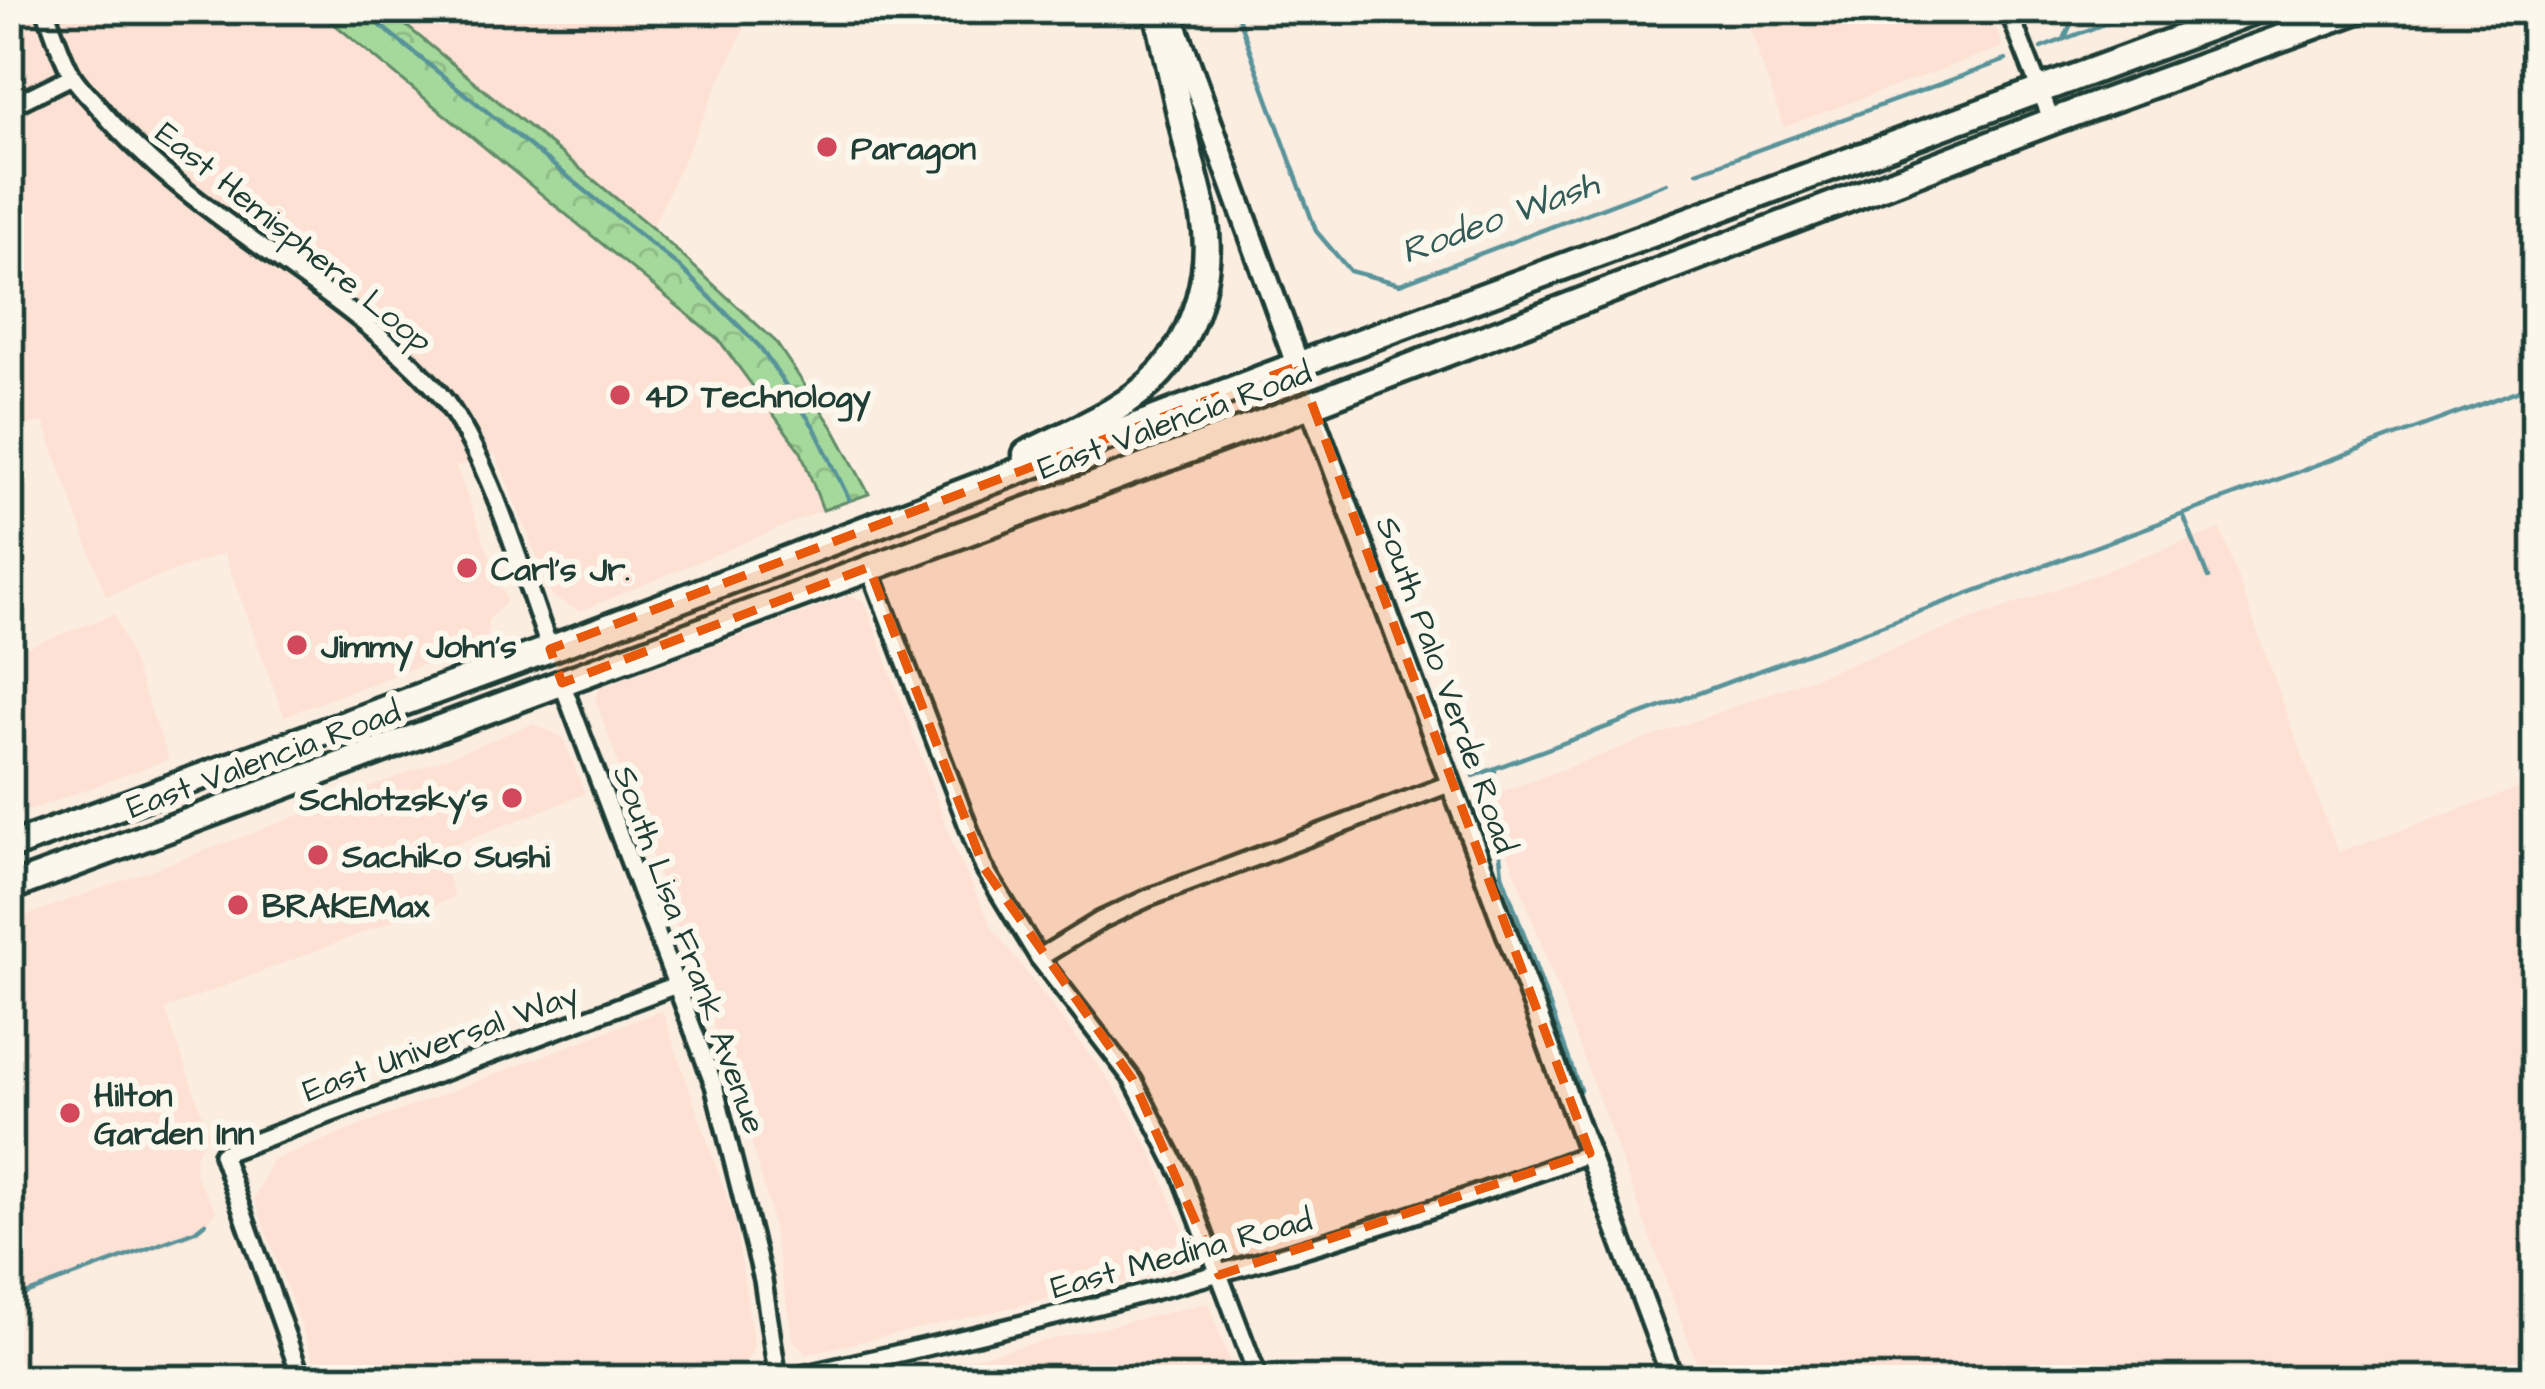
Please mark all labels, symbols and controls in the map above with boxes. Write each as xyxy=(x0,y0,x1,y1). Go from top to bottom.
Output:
street label: East Hemisphere Loop xyxy=(145,111,442,364)
place label: Paragon xyxy=(851,126,976,174)
marker: Paragon xyxy=(814,134,840,160)
water label: Rodeo Wash xyxy=(1394,158,1608,278)
street label: East Valencia Road xyxy=(1031,350,1318,492)
place label: 4D Technology xyxy=(644,374,872,422)
marker: 4D Technology xyxy=(607,382,633,408)
street label: South Palo Verde Road xyxy=(1364,510,1528,859)
place label: Carl's Jr. xyxy=(491,547,630,593)
marker: Carl's Jr. xyxy=(454,555,480,581)
place label: Jimmy John's xyxy=(320,624,517,672)
marker: Jimmy John's xyxy=(284,632,310,658)
street label: East Valencia Road xyxy=(120,689,407,831)
street label: South Lisa Frank Avenue xyxy=(601,759,777,1140)
place label: Schlotzsky's xyxy=(298,777,488,825)
marker: Schlotzsky's xyxy=(499,785,525,811)
place label: Sachiko Sushi xyxy=(341,834,551,880)
marker: Sachiko Sushi xyxy=(305,842,331,868)
place label: BRAKEMax xyxy=(262,884,430,930)
marker: BRAKEMax xyxy=(225,892,251,918)
street label: East Universal Way xyxy=(296,972,585,1115)
place label: Hilton Garden Inn xyxy=(94,1073,255,1157)
marker: Hilton Garden Inn xyxy=(57,1100,83,1126)
street label: East Medina Road xyxy=(1046,1197,1317,1311)

